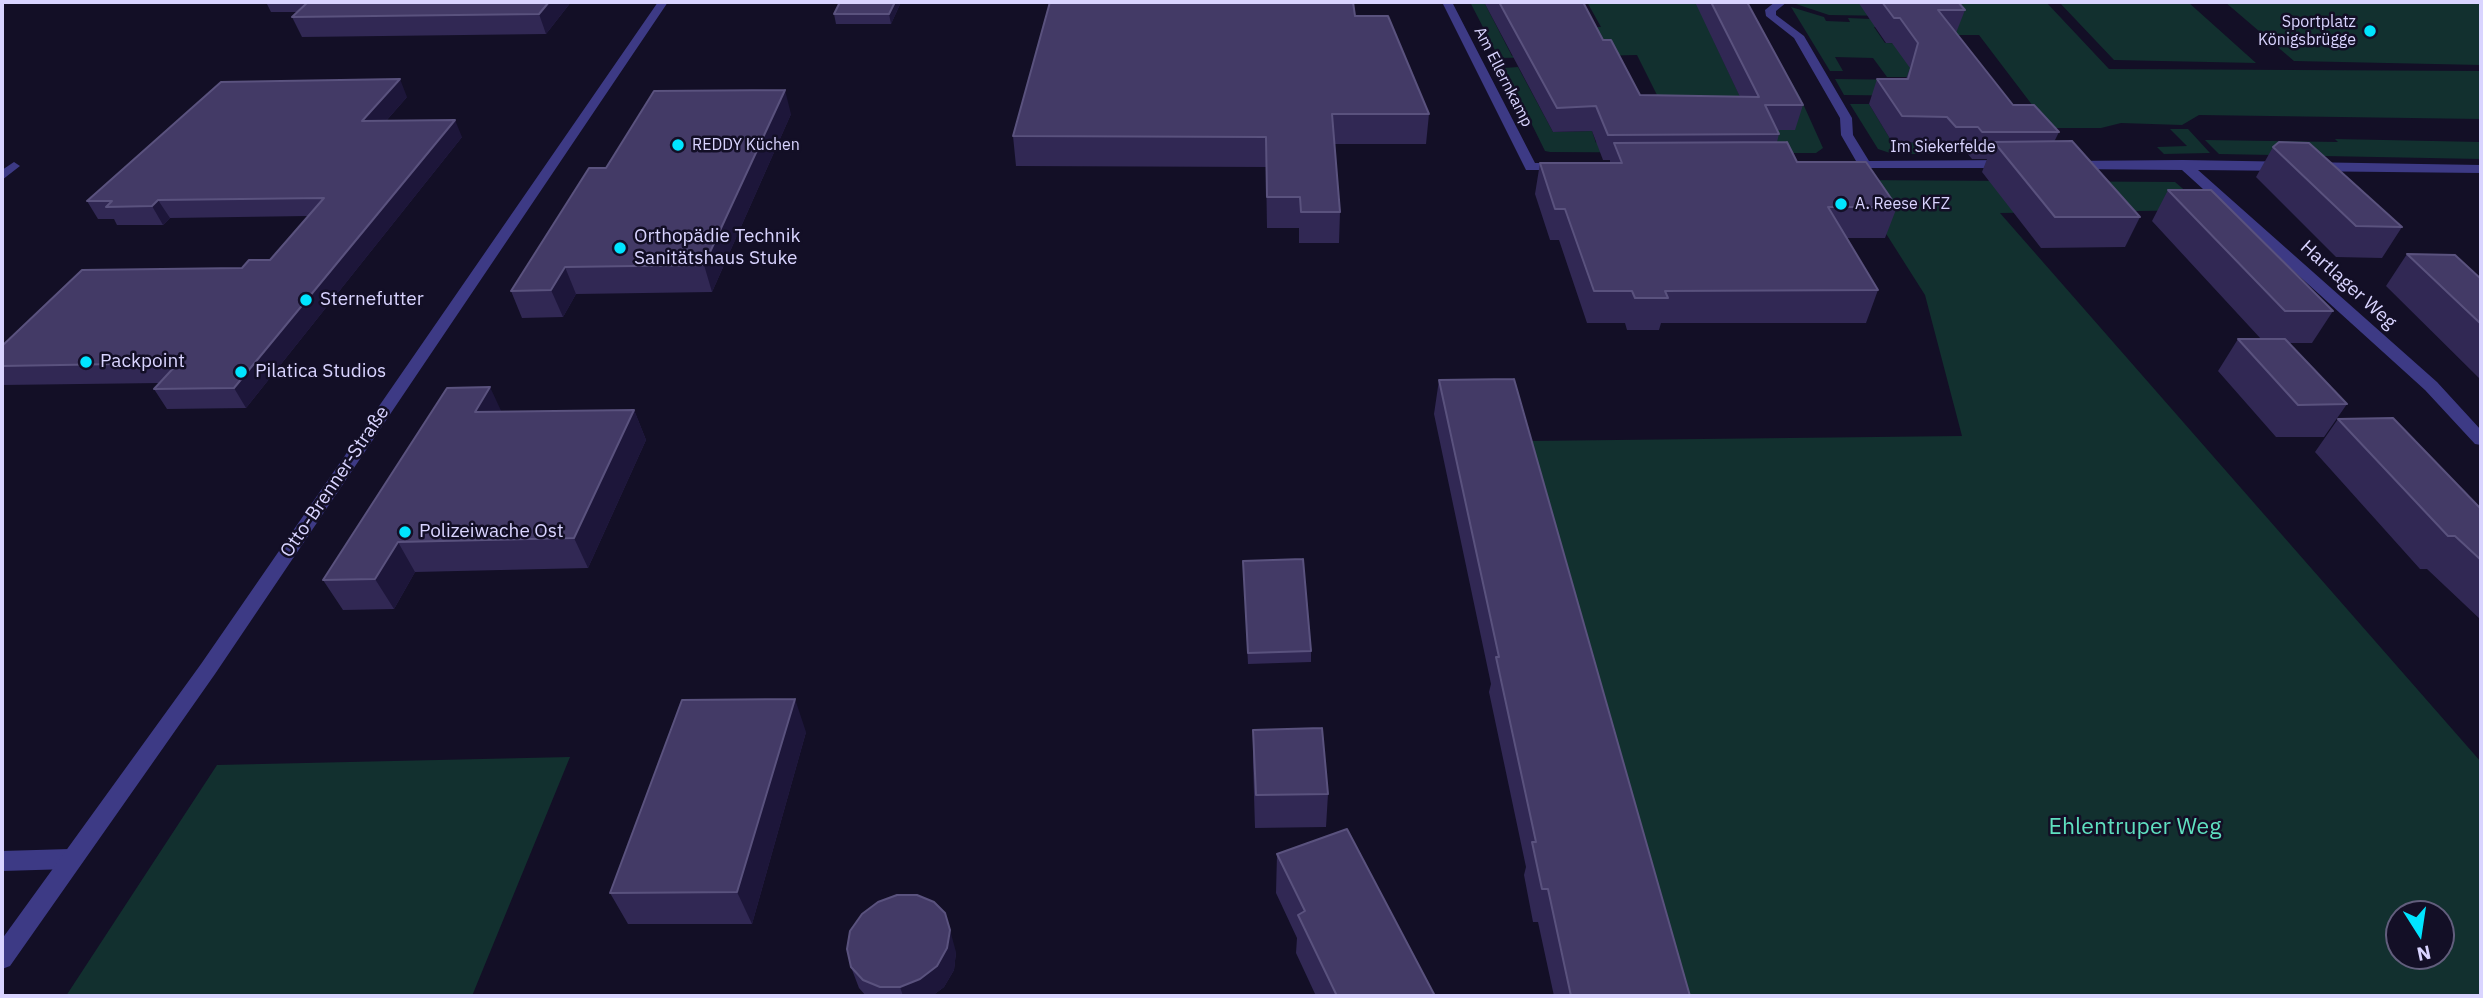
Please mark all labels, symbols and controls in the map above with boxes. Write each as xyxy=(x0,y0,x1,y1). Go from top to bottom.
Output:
place label: Sportplatz Königsbrügge xyxy=(2258,12,2356,50)
marker: Sportplatz Königsbrügge xyxy=(2362,23,2378,39)
street label: Am Ellernkamp xyxy=(1470,24,1536,130)
place label: REDDY Küchen xyxy=(692,135,800,155)
marker: REDDY Küchen xyxy=(670,137,686,153)
street label: Im Siekerfelde xyxy=(1890,137,1996,157)
place label: A. Reese KFZ xyxy=(1855,194,1950,214)
marker: A. Reese KFZ xyxy=(1833,196,1849,212)
place label: Orthopädie Technik Sanitätshaus Stuke xyxy=(634,226,800,270)
street label: Hartlager Weg xyxy=(2295,236,2401,334)
marker: Orthopädie Technik Sanitätshaus Stuke xyxy=(612,240,628,256)
place label: Sternefutter xyxy=(320,289,424,311)
marker: Sternefutter xyxy=(298,292,314,308)
place label: Packpoint xyxy=(100,351,185,373)
marker: Packpoint xyxy=(78,354,94,370)
place label: Pilatica Studios xyxy=(255,361,386,383)
marker: Pilatica Studios xyxy=(233,364,249,380)
street label: Otto-Brenner-Straße xyxy=(276,402,394,562)
place label: Polizeiwache Ost xyxy=(419,521,564,543)
marker: Polizeiwache Ost xyxy=(397,524,413,540)
park label: Ehlentruper Weg xyxy=(2049,813,2221,841)
north arrow xyxy=(2385,900,2455,970)
text: N xyxy=(2415,940,2433,967)

